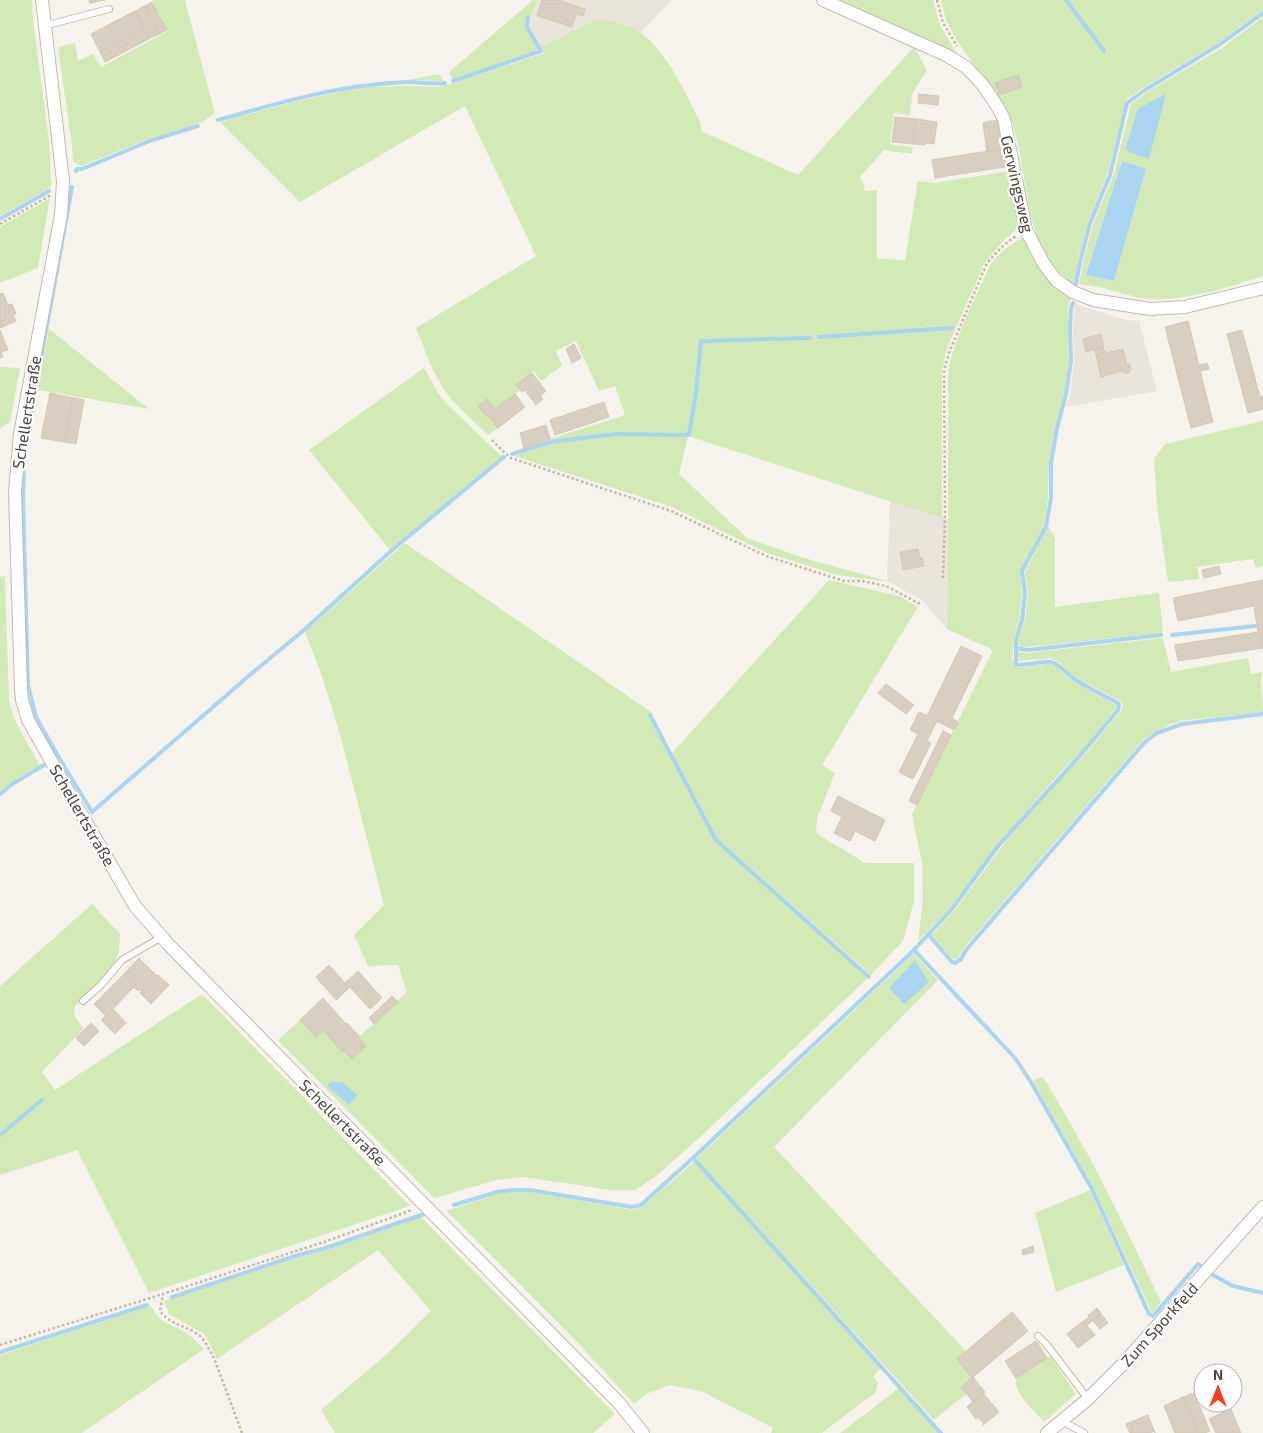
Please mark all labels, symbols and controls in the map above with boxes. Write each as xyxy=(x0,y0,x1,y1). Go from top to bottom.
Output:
street label: Gerwingsweg xyxy=(998,134,1038,235)
street label: Schellertstraße xyxy=(8,354,44,470)
street label: Schellertstraße xyxy=(46,761,120,869)
street label: Schellertstraße xyxy=(296,1075,390,1169)
street label: Zum Sporkfeld xyxy=(1116,1278,1202,1370)
north arrow xyxy=(1193,1363,1243,1413)
text: N xyxy=(1213,1366,1223,1383)

